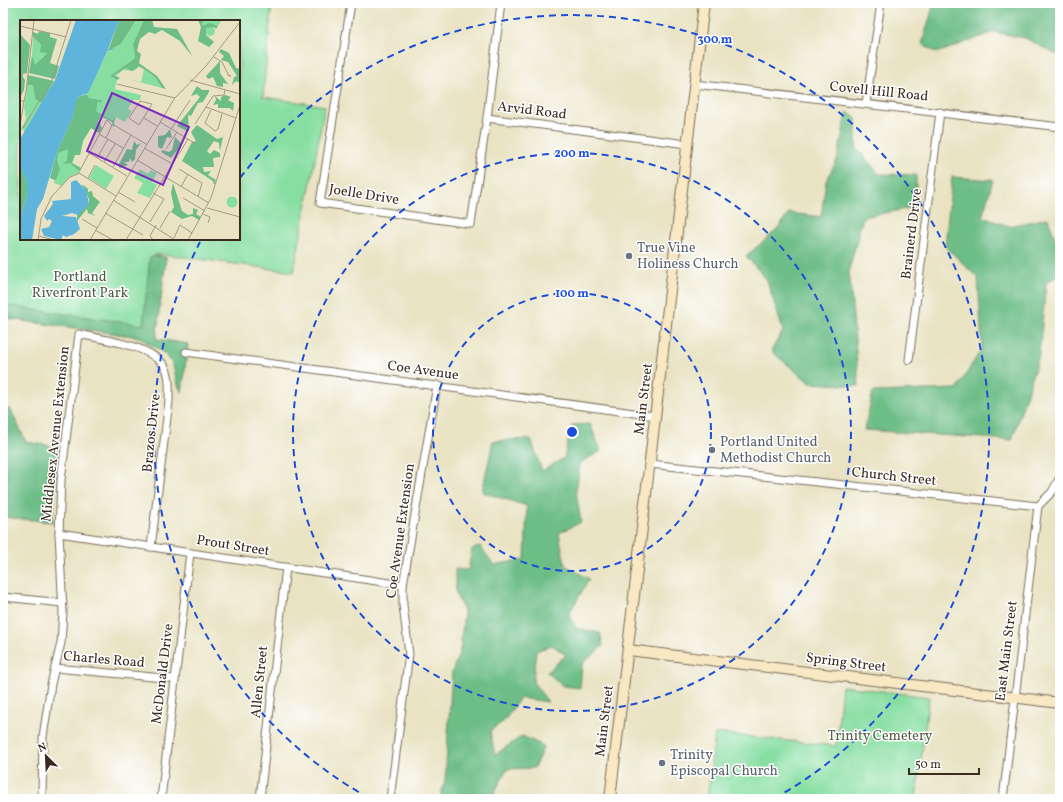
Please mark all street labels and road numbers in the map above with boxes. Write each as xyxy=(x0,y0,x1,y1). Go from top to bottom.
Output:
street label: Covell Hill Road xyxy=(829,77,929,107)
street label: Arvid Road xyxy=(496,97,568,125)
street label: Joelle Drive xyxy=(328,180,401,210)
street label: Brainerd Drive xyxy=(897,187,927,281)
street label: Middlesex Avenue Extension xyxy=(37,345,75,523)
street label: Coe Avenue xyxy=(386,357,460,385)
street label: Main Street xyxy=(630,362,658,436)
street label: Brazos Drive xyxy=(138,392,166,473)
street label: Coe Avenue Extension xyxy=(382,462,420,600)
street label: Church Street xyxy=(851,463,937,491)
street label: Prout Street xyxy=(195,531,271,561)
street label: East Main Street xyxy=(991,600,1023,702)
street label: McDonald Drive xyxy=(147,622,179,725)
street label: Allen Street xyxy=(247,645,273,719)
street label: Charles Road xyxy=(63,647,146,673)
street label: Spring Street xyxy=(805,649,887,677)
street label: Main Street xyxy=(591,684,619,758)

